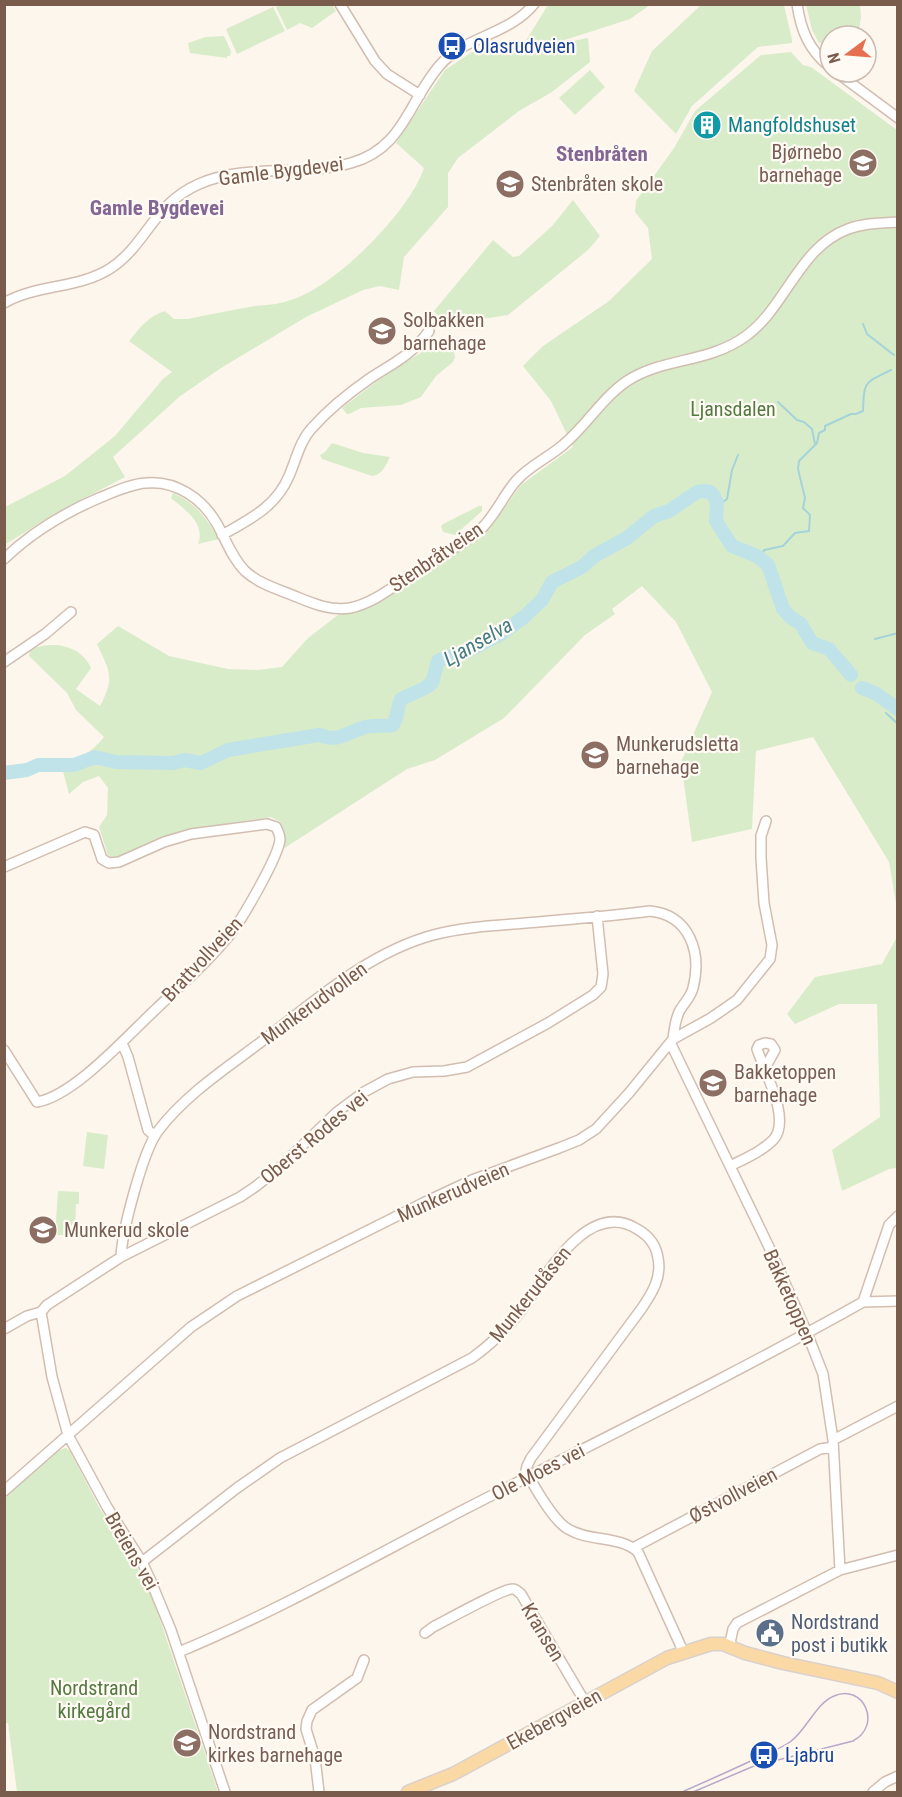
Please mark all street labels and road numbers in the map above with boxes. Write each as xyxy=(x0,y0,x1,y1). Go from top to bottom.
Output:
street label: Gamle Bygdevei xyxy=(217,151,345,191)
street label: Stenbråtveien xyxy=(385,517,487,597)
street label: Brattvollveien xyxy=(157,912,247,1006)
street label: Munkerudvollen xyxy=(256,957,372,1049)
street label: Oberst Rodes vei xyxy=(255,1085,373,1189)
street label: Munkerudveien xyxy=(393,1157,513,1227)
street label: Munkerudåsen xyxy=(484,1241,576,1347)
street label: Bakketoppen xyxy=(758,1245,822,1349)
street label: Ole Moes vei xyxy=(487,1438,589,1506)
street label: Østvollveien xyxy=(685,1462,781,1528)
street label: Breiens vei xyxy=(100,1508,164,1594)
street label: Kransen xyxy=(516,1598,570,1666)
street label: Ekebergveien xyxy=(502,1683,606,1755)

